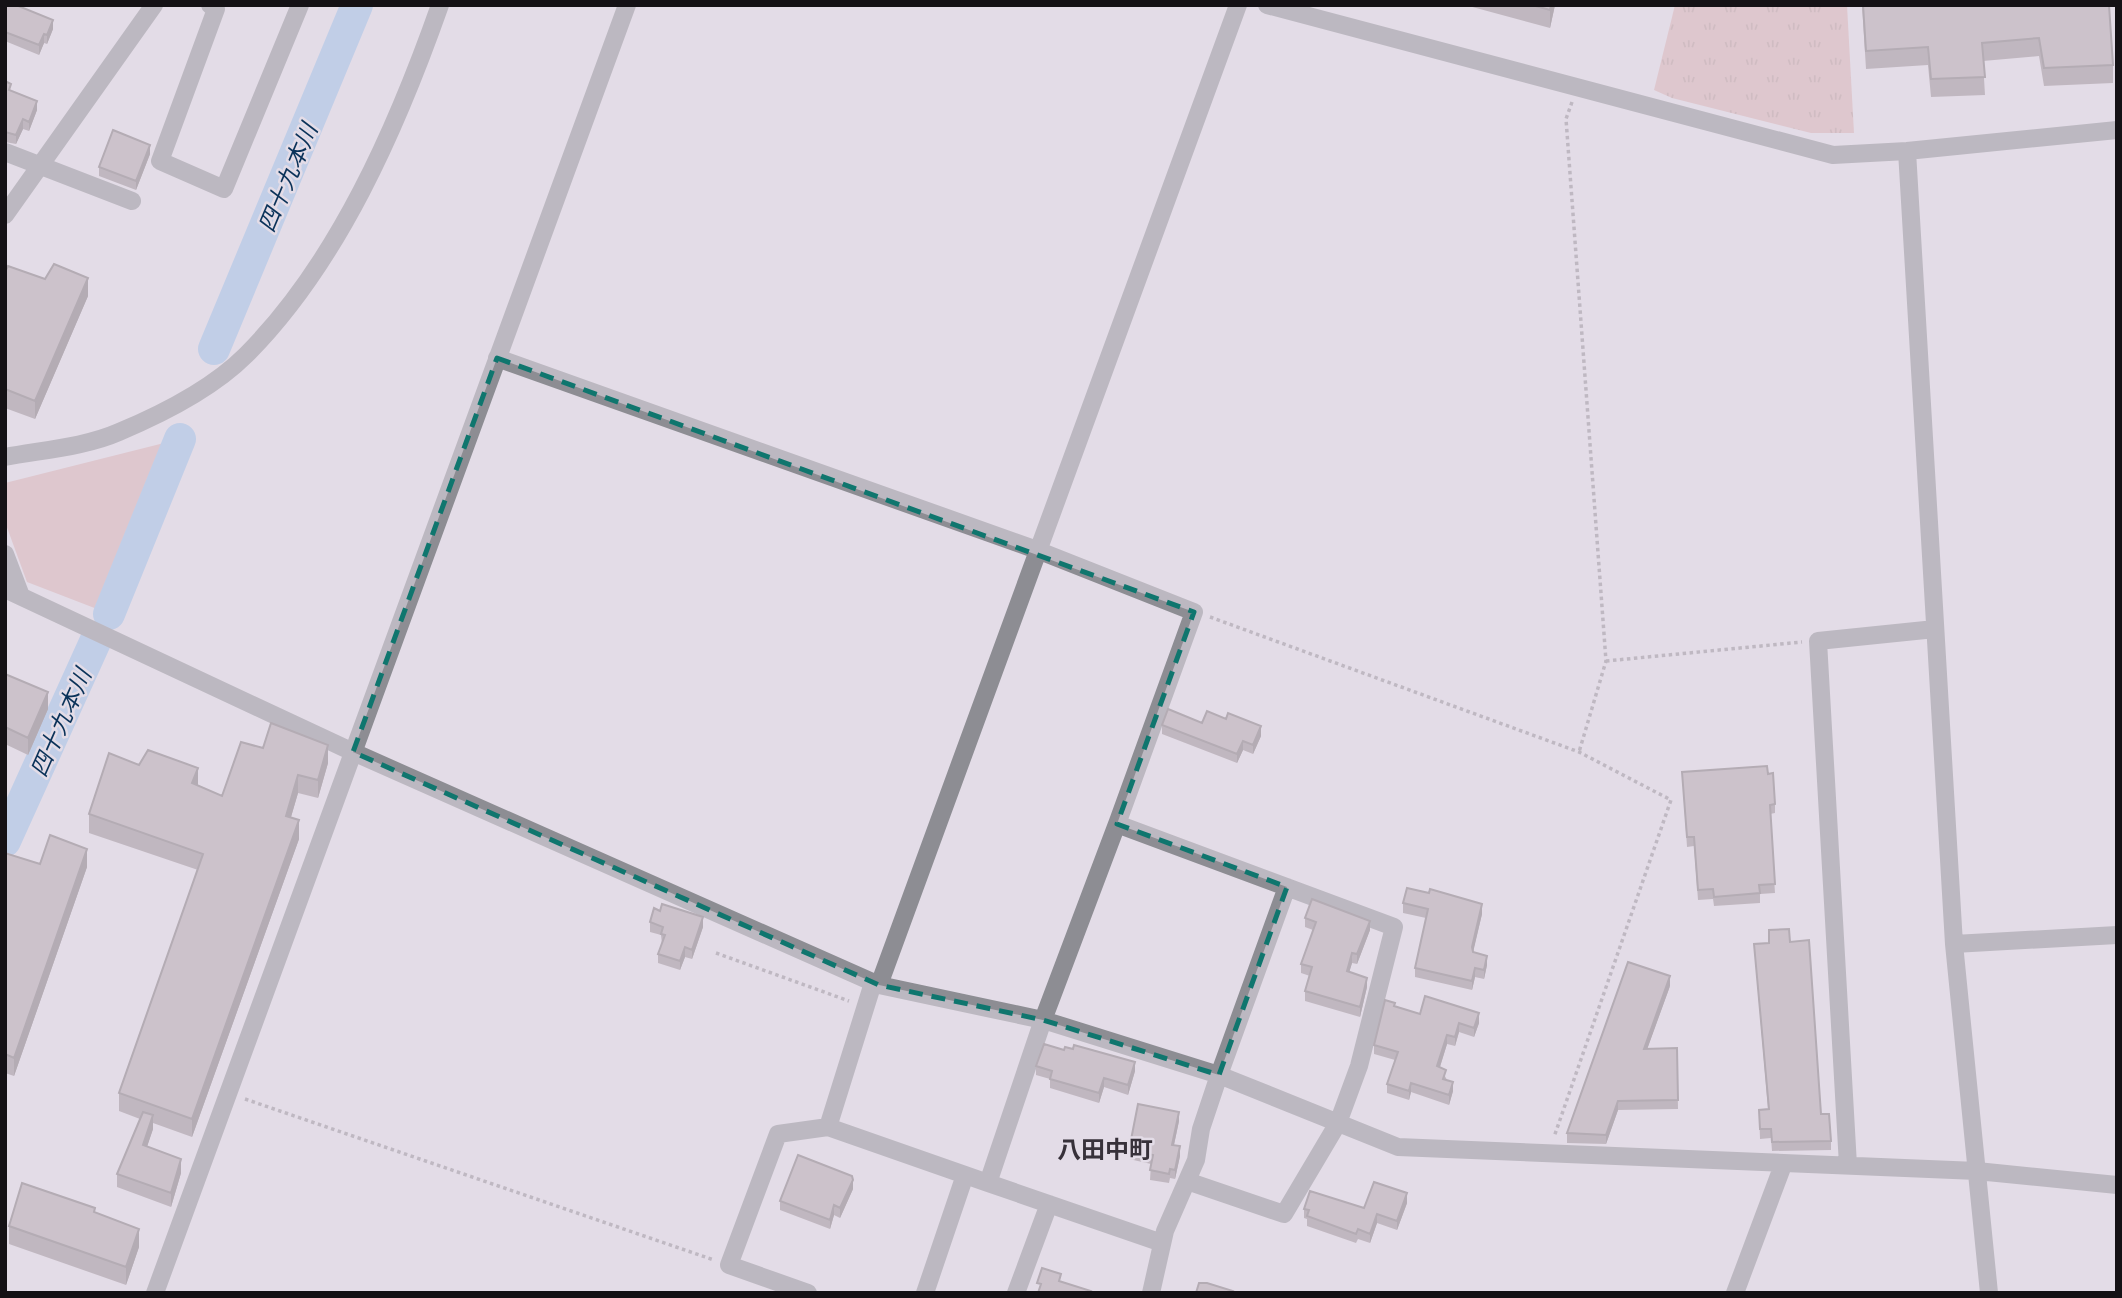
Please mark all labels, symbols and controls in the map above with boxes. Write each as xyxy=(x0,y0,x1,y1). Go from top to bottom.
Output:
water label: 四十九本川 xyxy=(248,115,325,237)
water label: 四十九本川 xyxy=(20,660,99,781)
district label: 八田中町 xyxy=(1057,1130,1153,1165)

